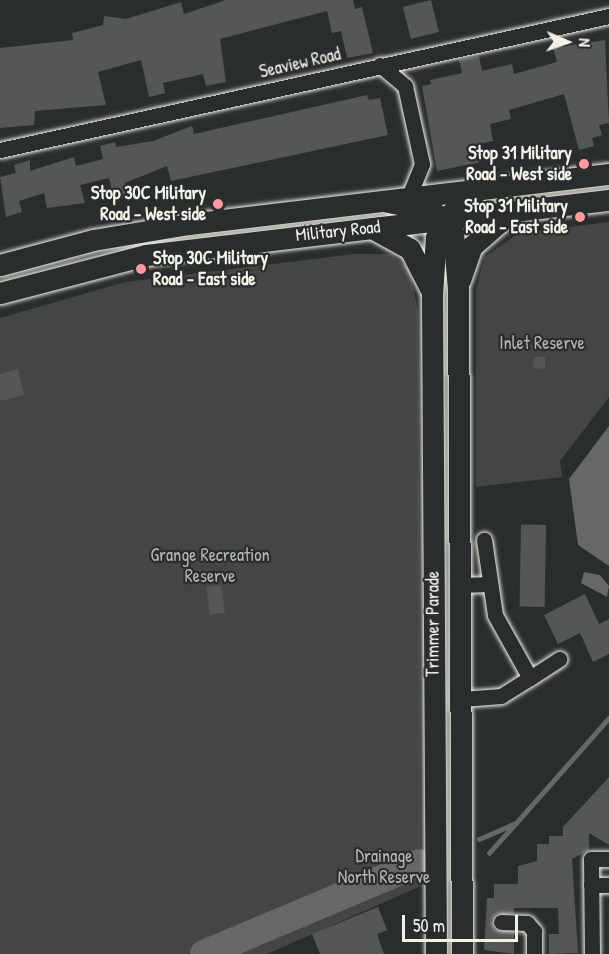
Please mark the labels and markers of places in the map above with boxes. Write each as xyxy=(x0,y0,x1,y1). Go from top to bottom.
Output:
place label: Stop 31 Military Road - West side xyxy=(466,143,572,186)
marker: Stop 31 Military Road - West side xyxy=(577,157,591,171)
place label: Stop 30C Military Road - West side xyxy=(91,183,206,226)
place label: Stop 31 Military Road - East side xyxy=(464,196,568,238)
marker: Stop 30C Military Road - West side xyxy=(211,197,225,211)
marker: Stop 31 Military Road - East side xyxy=(573,210,587,224)
place label: Stop 30C Military Road - East side xyxy=(153,248,268,290)
marker: Stop 30C Military Road - East side xyxy=(134,262,148,276)

